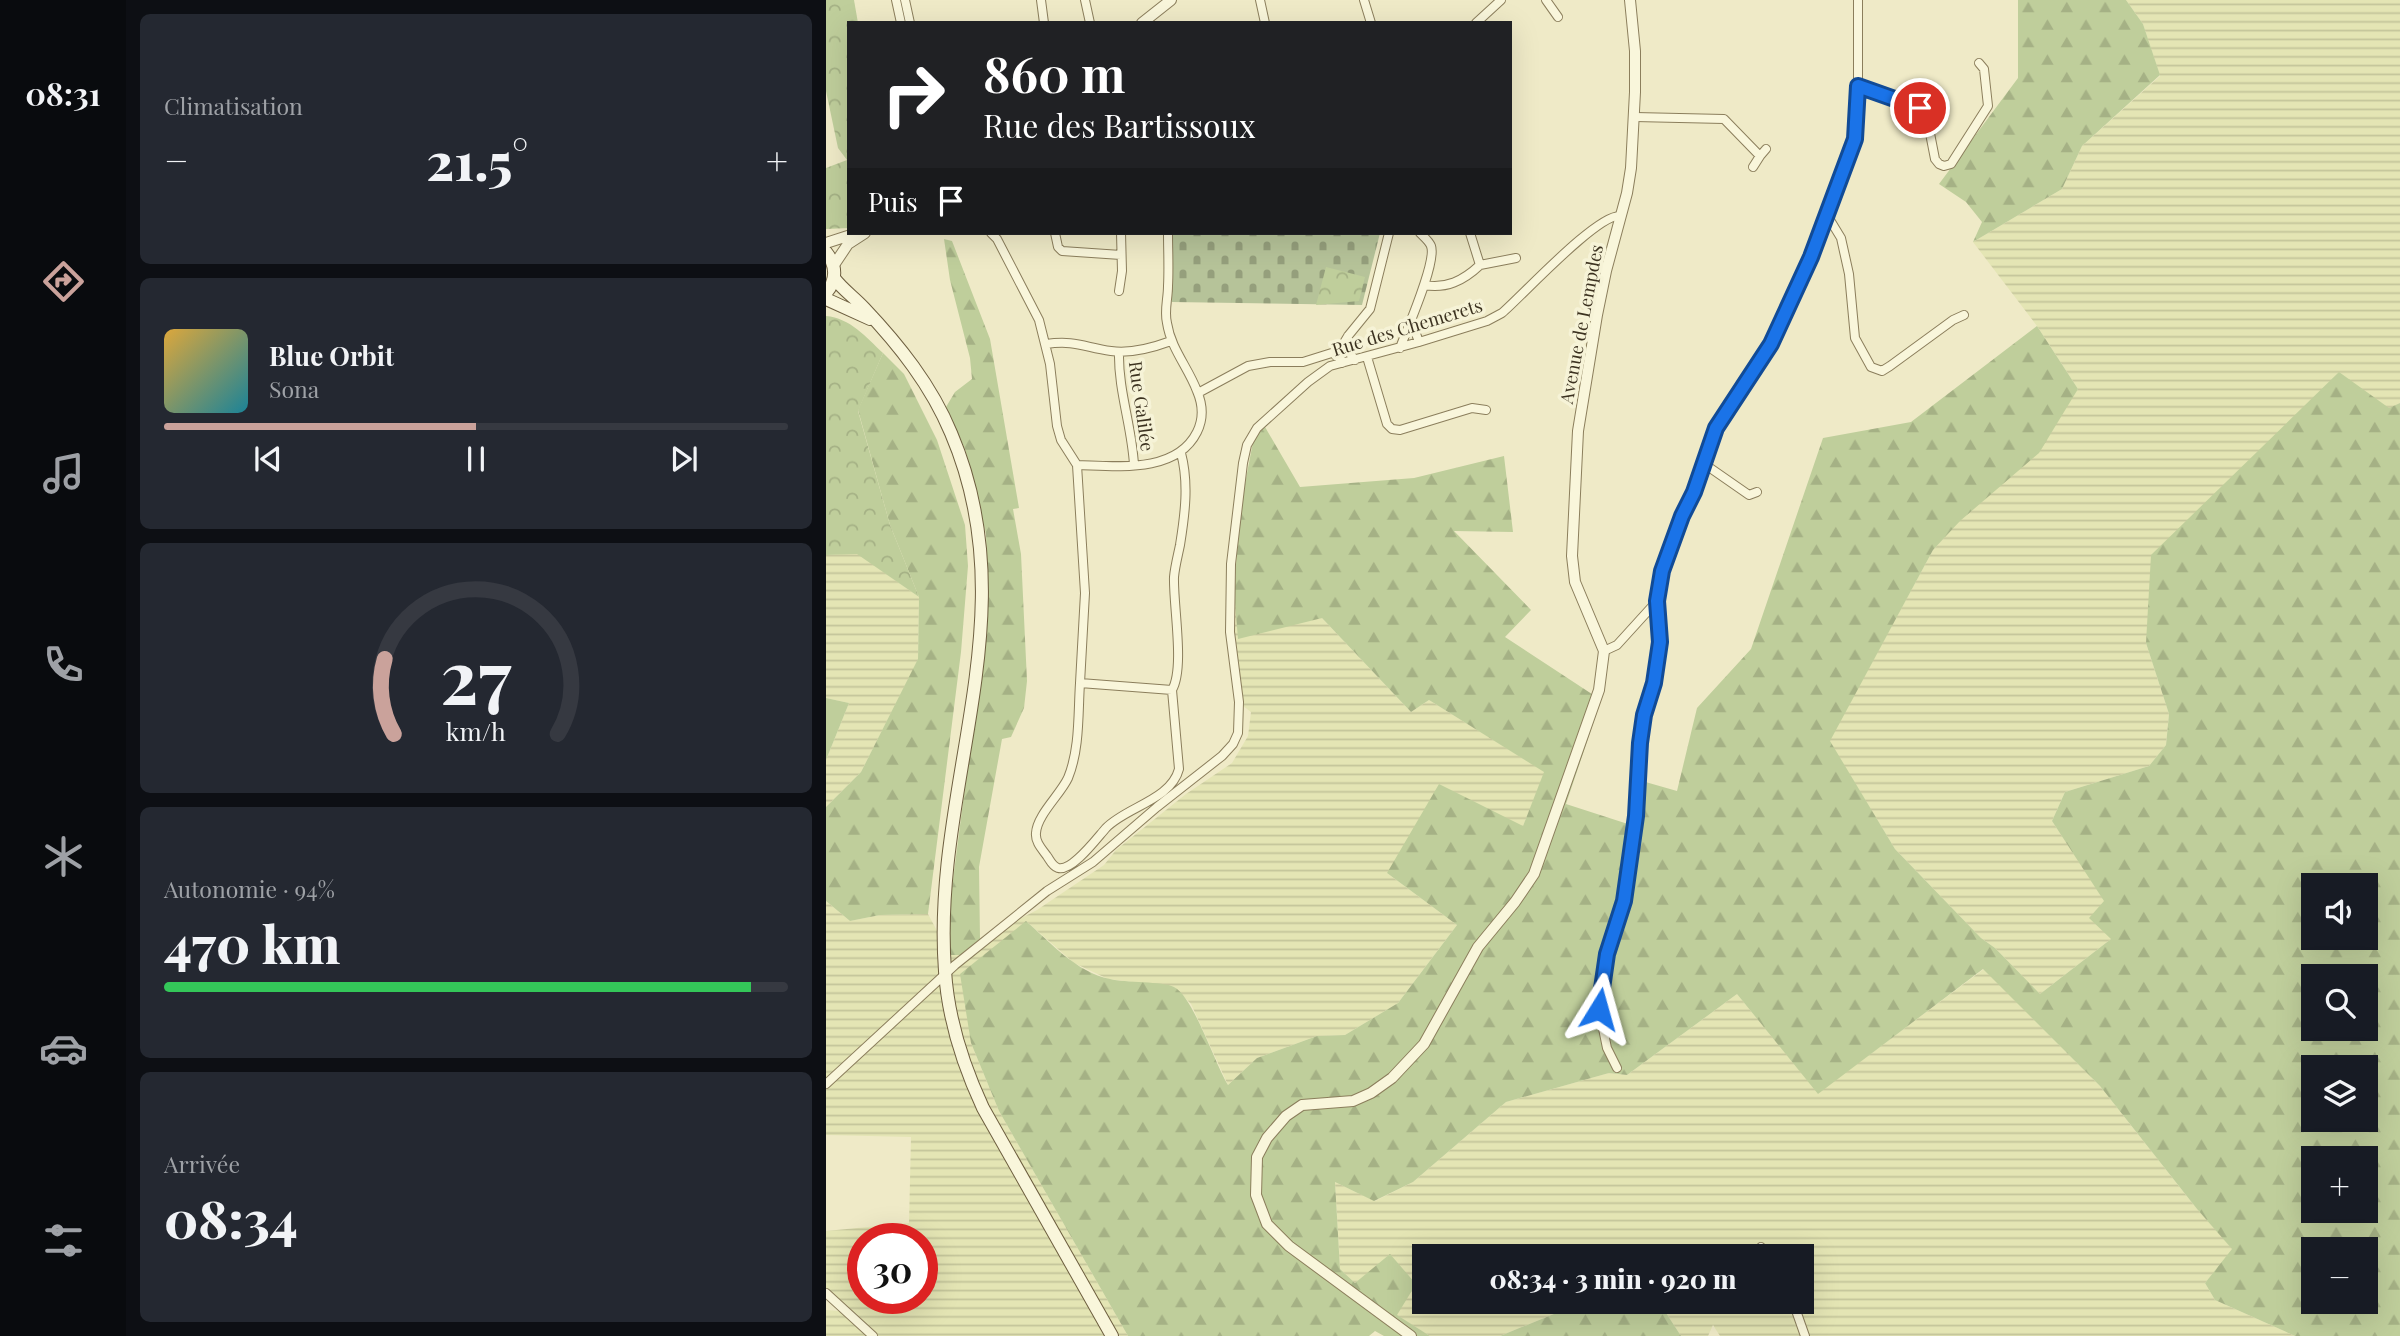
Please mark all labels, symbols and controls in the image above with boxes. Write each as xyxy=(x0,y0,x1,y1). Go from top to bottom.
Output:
text: 860 m xyxy=(983,40,1125,105)
icon: right xyxy=(868,49,959,140)
text: 08:31 xyxy=(25,71,101,114)
pin xyxy=(1890,78,1950,138)
icon: arrive xyxy=(1901,89,1939,127)
text: Climatisation xyxy=(164,90,303,121)
text: Rue des Bartissoux xyxy=(983,103,1256,146)
text: 21.5° xyxy=(426,125,528,194)
text: − xyxy=(164,134,189,185)
text: + xyxy=(766,134,788,185)
icon: arrive xyxy=(932,182,970,220)
text: Puis xyxy=(868,184,918,219)
street label: Avenue de Lempdes xyxy=(1554,242,1608,407)
icon: directions xyxy=(39,257,88,306)
street label: Rue des Chemerets xyxy=(1329,293,1485,361)
text: Blue Orbit xyxy=(269,338,394,373)
street label: Rue Galilée xyxy=(1124,359,1160,453)
text: Sona xyxy=(269,373,319,404)
icon: previous xyxy=(249,440,287,478)
icon: pause xyxy=(457,440,495,478)
icon: next xyxy=(665,440,703,478)
icon: music xyxy=(39,449,88,498)
text: 27 xyxy=(440,625,512,722)
icon: phone xyxy=(39,640,88,689)
text: km/h xyxy=(446,714,506,747)
icon: climate xyxy=(39,832,88,881)
text: Autonomie · 94% xyxy=(164,873,335,904)
map controls xyxy=(2301,873,2378,1314)
button: sound xyxy=(2301,873,2378,950)
text: 470 km xyxy=(164,908,340,977)
button: search xyxy=(2301,964,2378,1041)
position arrow xyxy=(1562,972,1636,1046)
icon: car xyxy=(39,1024,88,1073)
button: layers xyxy=(2301,1055,2378,1132)
button: + xyxy=(2301,1146,2378,1223)
text: Arrivée xyxy=(164,1148,240,1179)
text: 08:34 xyxy=(164,1183,298,1252)
icon: filters xyxy=(39,1216,88,1265)
speed limit sign: 30 xyxy=(847,1223,938,1314)
button: − xyxy=(2301,1237,2378,1314)
text: 08:34 · 3 min · 920 m xyxy=(1490,1261,1736,1296)

